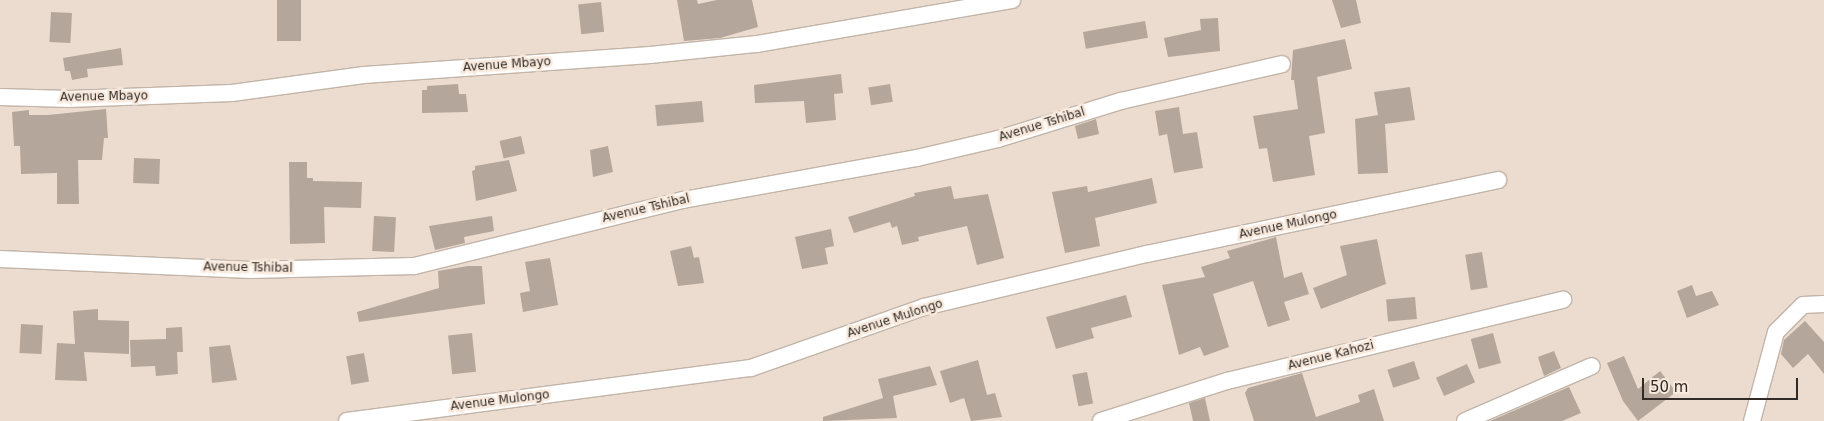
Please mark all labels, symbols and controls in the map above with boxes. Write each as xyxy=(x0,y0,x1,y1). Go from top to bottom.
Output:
street label: Avenue Mbayo xyxy=(463,55,551,75)
street label: Avenue Mbayo xyxy=(60,89,148,105)
street label: Avenue Tshibal xyxy=(997,105,1087,145)
street label: Avenue Tshibal xyxy=(601,192,691,226)
street label: Avenue Mulongo xyxy=(1238,208,1338,242)
street label: Avenue Tshibal xyxy=(203,260,293,276)
street label: Avenue Mulongo xyxy=(845,297,945,341)
street label: Avenue Kahozi xyxy=(1287,338,1375,374)
scale bar xyxy=(1644,368,1800,400)
text: 50 m xyxy=(1650,378,1688,396)
street label: Avenue Mulongo xyxy=(450,388,550,414)

